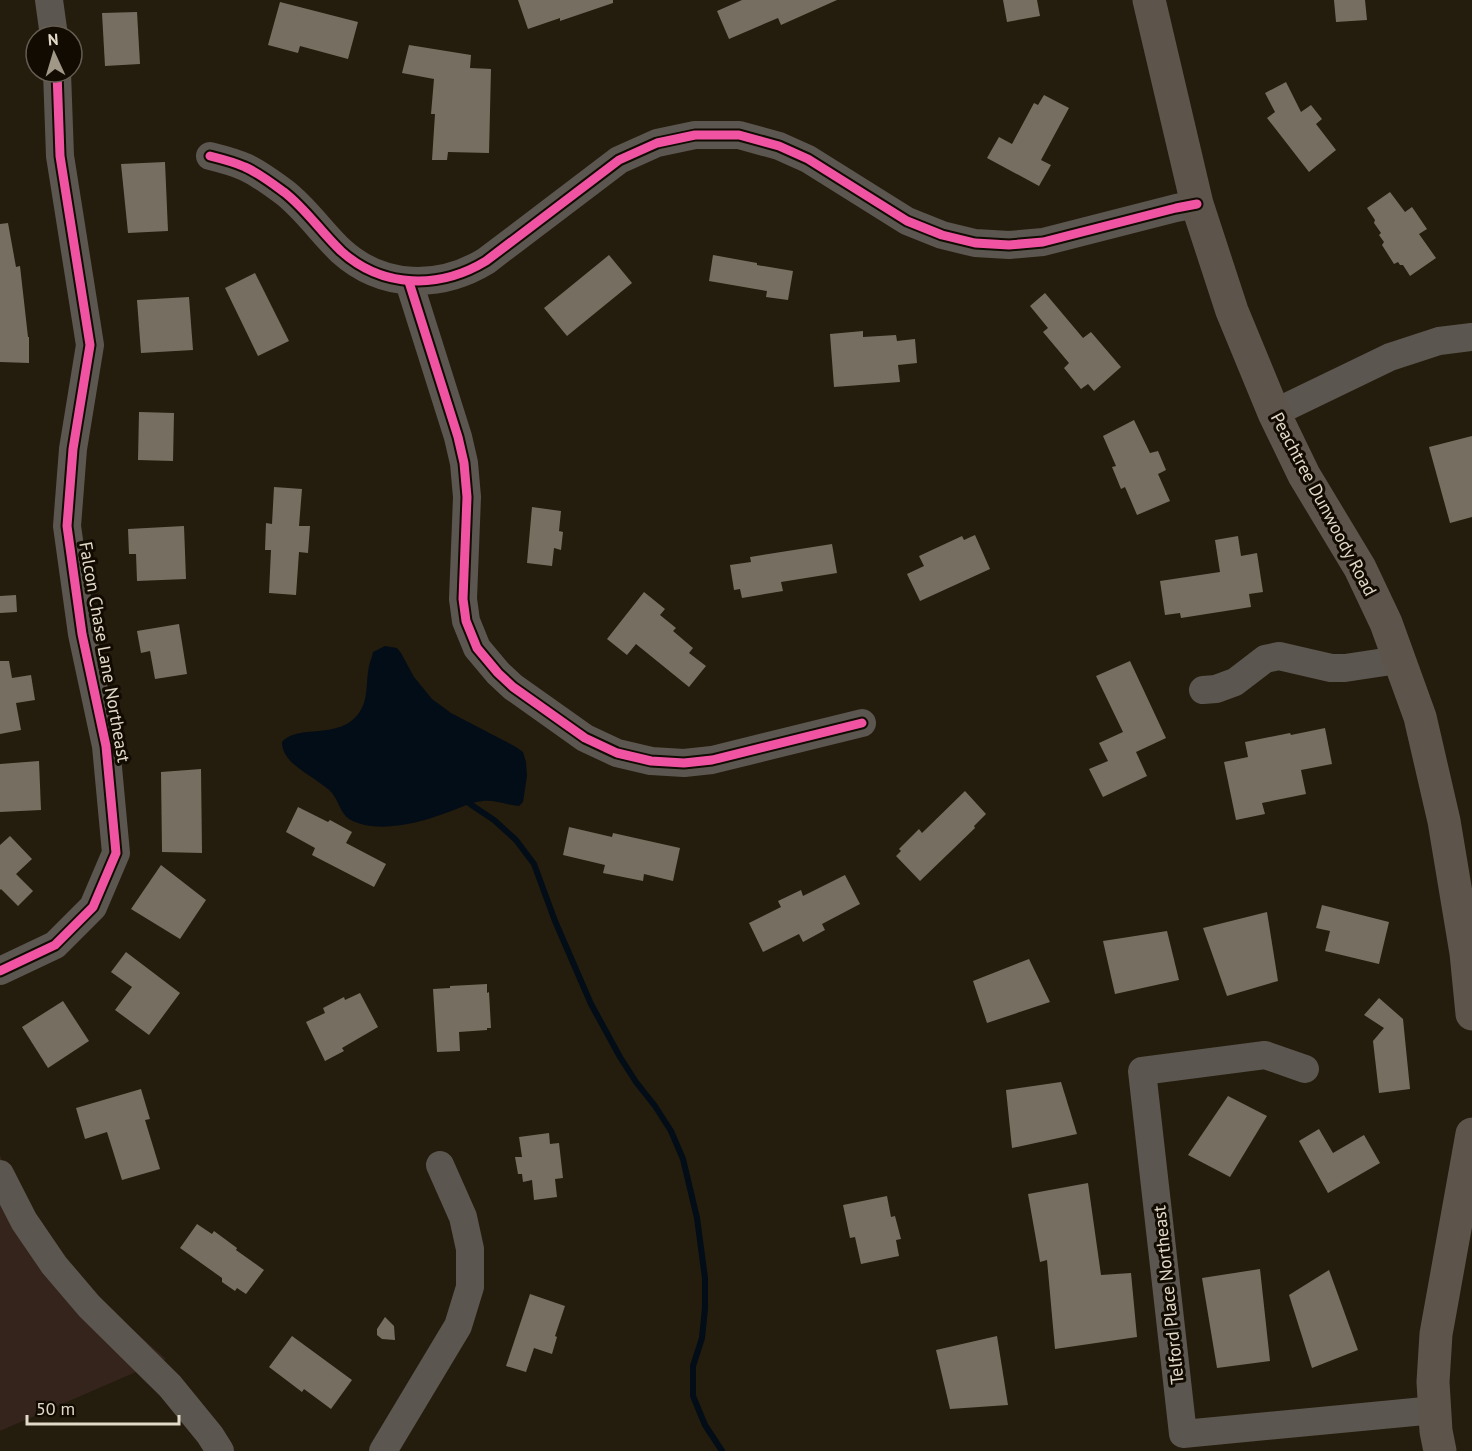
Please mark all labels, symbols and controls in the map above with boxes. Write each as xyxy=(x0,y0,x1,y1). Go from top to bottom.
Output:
north arrow xyxy=(24,24,84,84)
text: N xyxy=(47,29,59,49)
street label: Peachtree Dunwoody Road xyxy=(1266,408,1382,600)
street label: Falcon Chase Lane Northeast xyxy=(74,540,136,764)
street label: Telford Place Northeast xyxy=(1147,1204,1189,1386)
scale bar xyxy=(27,1388,178,1426)
text: 50 m xyxy=(36,1397,75,1420)

